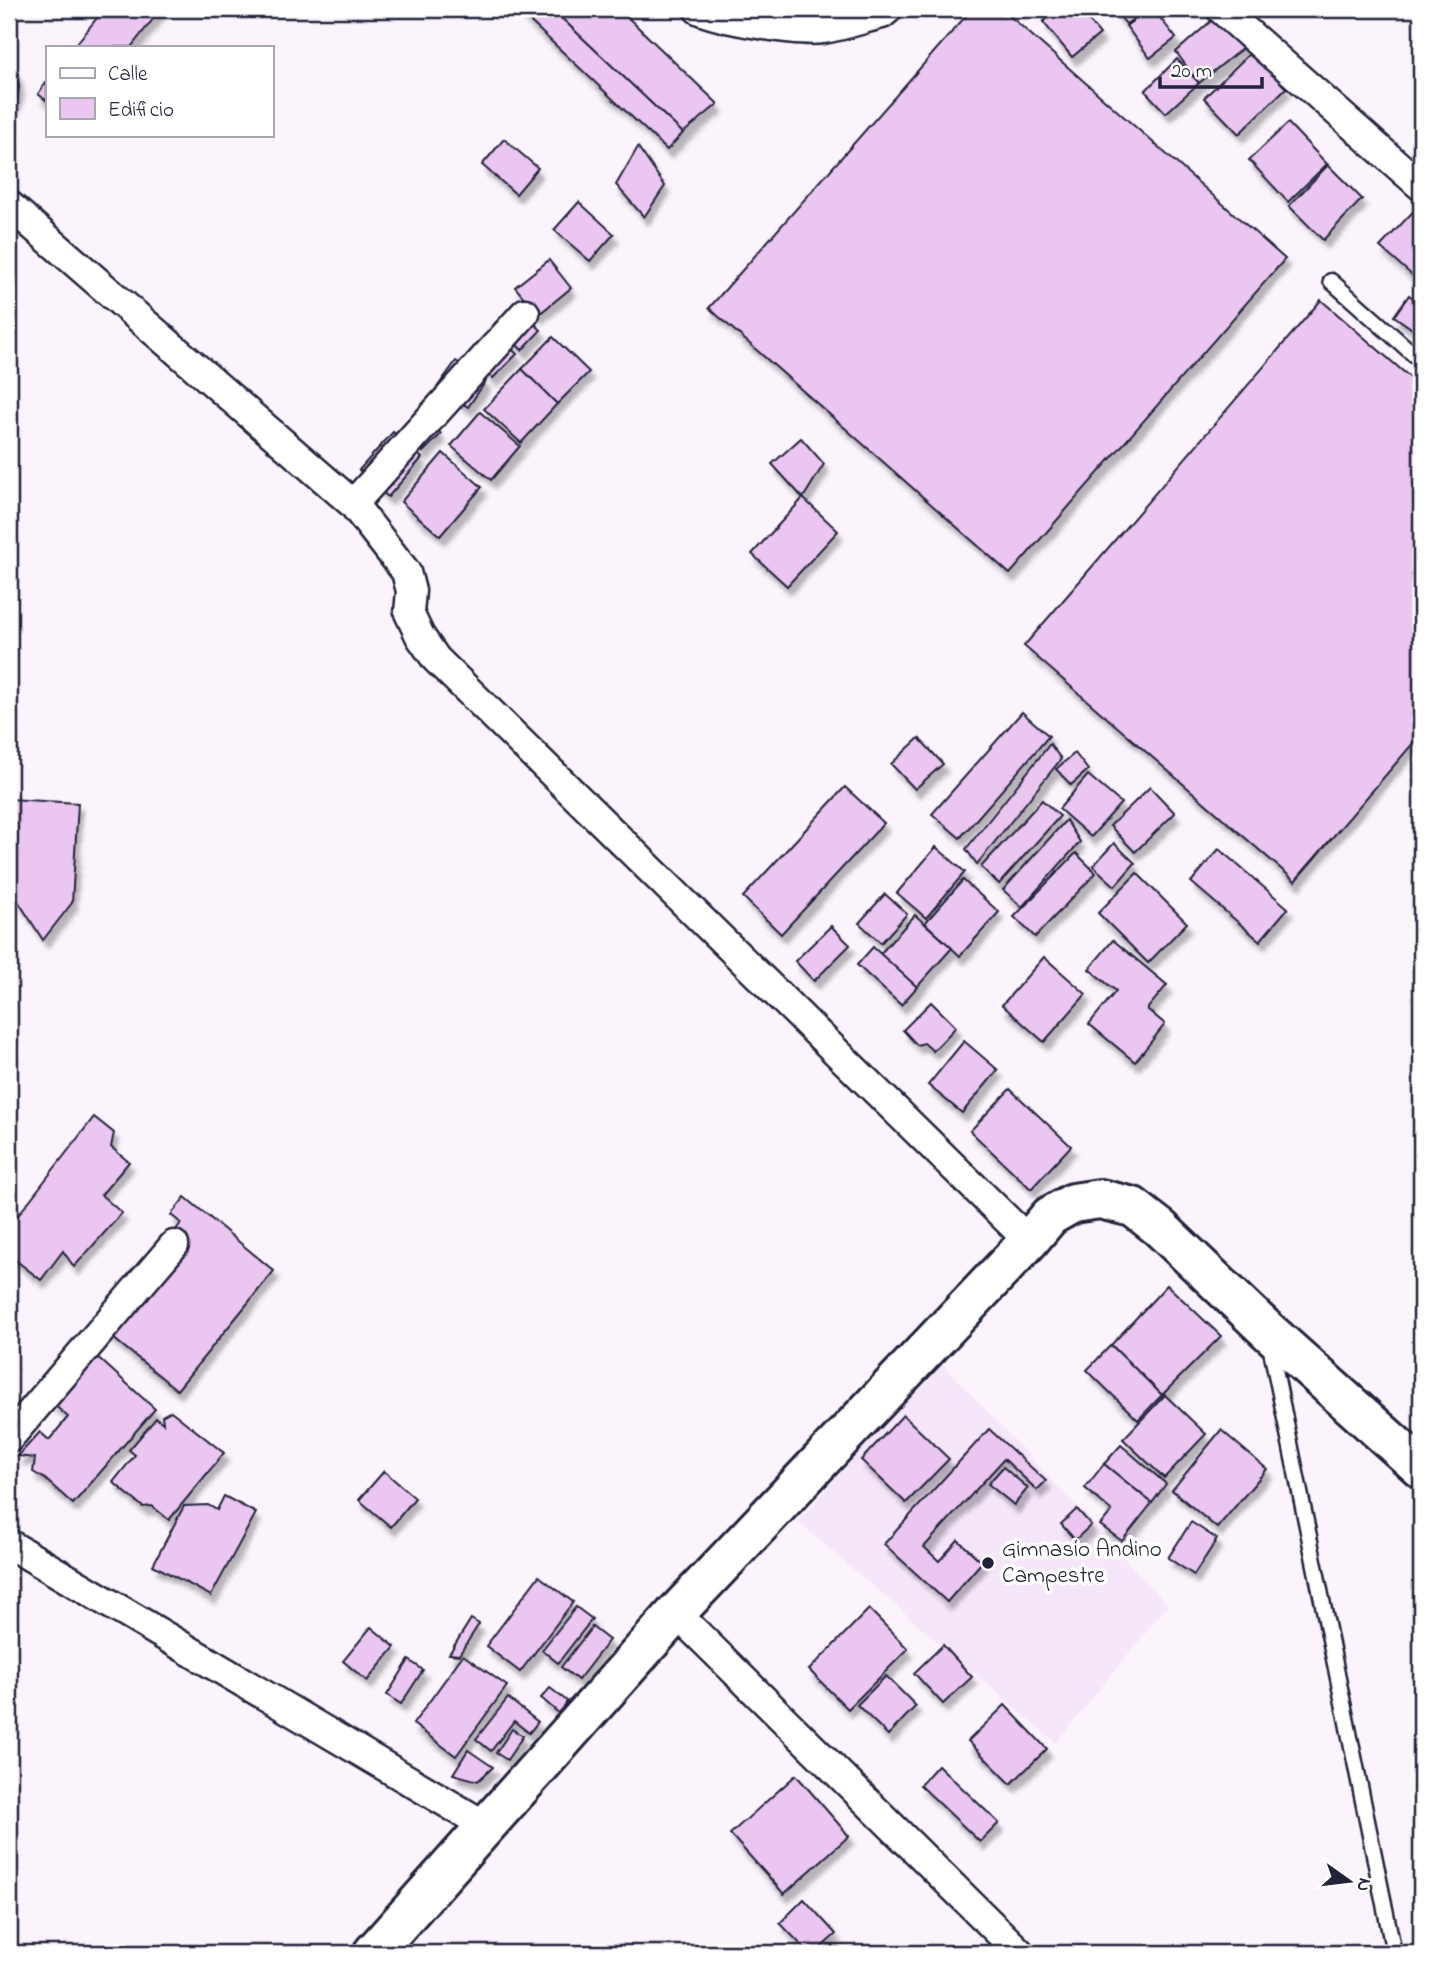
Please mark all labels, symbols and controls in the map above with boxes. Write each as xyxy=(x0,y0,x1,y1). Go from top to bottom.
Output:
legend xyxy=(46,46,273,136)
scale bar xyxy=(1160,46,1262,90)
text: 20 m xyxy=(1171,57,1212,87)
text: Calle xyxy=(108,60,148,90)
text: Edificio xyxy=(108,96,174,126)
place label: Gimnasio Andino Campestre xyxy=(1002,1534,1162,1593)
marker: Gimnasio Andino Campestre xyxy=(980,1555,996,1571)
north arrow xyxy=(1314,1846,1384,1916)
text: N xyxy=(1348,1875,1378,1894)

